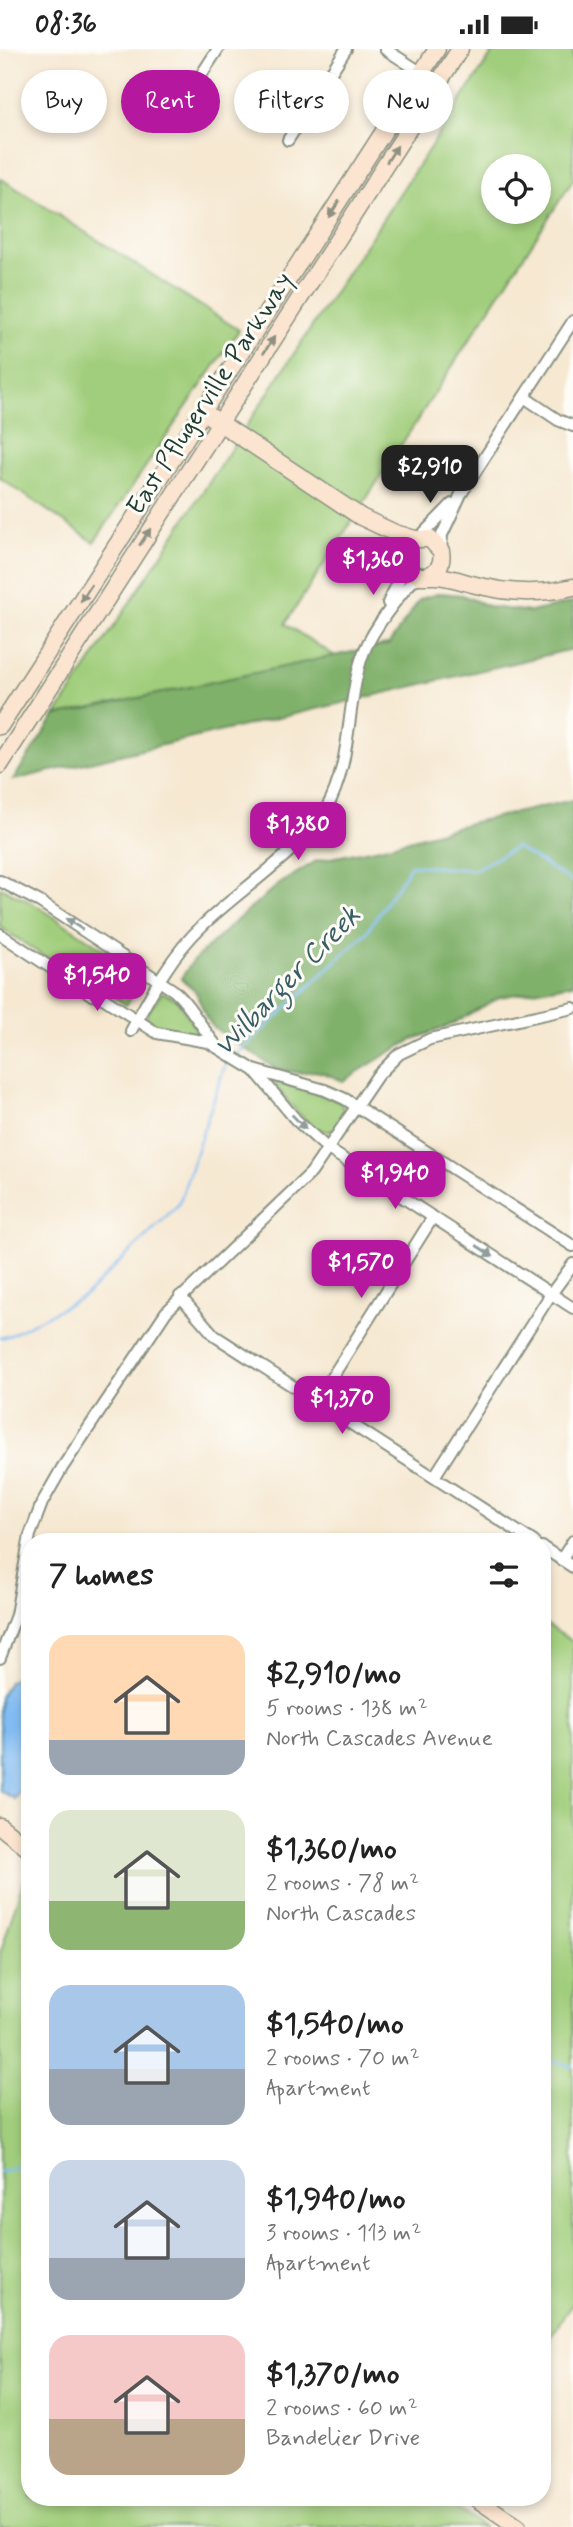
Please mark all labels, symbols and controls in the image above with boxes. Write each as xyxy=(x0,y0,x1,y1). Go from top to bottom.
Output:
text: 08:36 xyxy=(35,8,97,42)
chip: Buy xyxy=(21,70,107,133)
chip: Rent xyxy=(121,70,220,133)
chip: Filters xyxy=(234,70,349,133)
chip: New xyxy=(363,70,453,133)
one-way arrow xyxy=(386,145,399,164)
map controls xyxy=(481,154,551,224)
button: locate xyxy=(481,154,551,224)
one-way arrow xyxy=(327,200,340,219)
street label: East Pflugerville Parkway xyxy=(119,266,302,522)
one-way arrow xyxy=(262,336,275,355)
pin: $2,910 xyxy=(373,445,487,505)
text: $2,910 xyxy=(397,453,463,483)
one-way arrow xyxy=(139,527,152,546)
pin: $1,360 xyxy=(316,538,430,597)
text: $1,360 xyxy=(342,545,404,575)
one-way arrow xyxy=(79,583,92,603)
pin: $1,380 xyxy=(241,803,355,862)
text: $1,380 xyxy=(266,810,330,840)
water label: Wilbarger Creek xyxy=(206,898,371,1067)
one-way arrow xyxy=(65,918,84,931)
pin: $1,540 xyxy=(40,953,154,1013)
text: $1,540 xyxy=(63,961,131,991)
one-way arrow xyxy=(290,1113,307,1130)
pin: $1,940 xyxy=(338,1151,452,1211)
text: $1,940 xyxy=(361,1159,429,1189)
pin: $1,570 xyxy=(304,1241,418,1300)
one-way arrow xyxy=(476,1244,494,1258)
text: $1,570 xyxy=(328,1248,394,1278)
pin: $1,370 xyxy=(285,1377,399,1436)
text: $1,370 xyxy=(310,1384,374,1414)
text: 7 homes xyxy=(49,1556,154,1595)
icon: filters xyxy=(485,1556,523,1594)
text: $2,910/mo xyxy=(266,1655,401,1694)
icon: home xyxy=(105,1663,189,1747)
text: 5 rooms · 138 m² xyxy=(266,1694,428,1724)
text: North Cascades Avenue xyxy=(266,1724,493,1754)
text: $1,360/mo xyxy=(266,1830,397,1869)
icon: home xyxy=(105,1838,189,1922)
text: 2 rooms · 78 m² xyxy=(266,1869,419,1899)
text: North Cascades xyxy=(266,1899,416,1929)
text: $1,540/mo xyxy=(266,2005,404,2044)
icon: home xyxy=(105,2013,189,2097)
text: 2 rooms · 70 m² xyxy=(266,2044,420,2074)
text: Apartment xyxy=(266,2074,371,2104)
text: $1,940/mo xyxy=(266,2180,406,2219)
icon: home xyxy=(105,2188,189,2272)
text: 3 rooms · 113 m² xyxy=(266,2219,421,2249)
text: Apartment xyxy=(266,2249,371,2279)
text: $1,370/mo xyxy=(266,2355,400,2394)
icon: home xyxy=(105,2363,189,2447)
text: 2 rooms · 60 m² xyxy=(266,2394,418,2424)
text: Bandelier Drive xyxy=(266,2424,420,2454)

